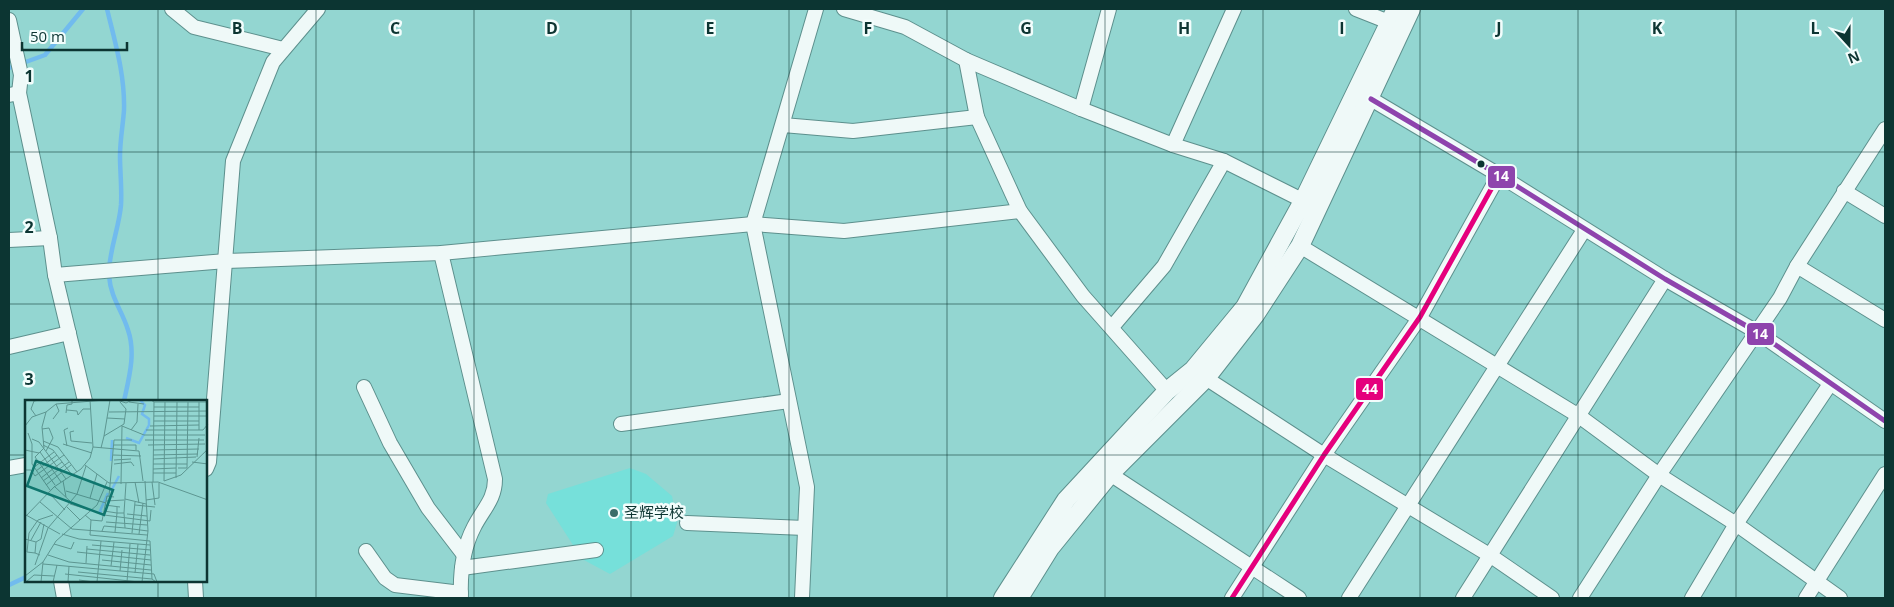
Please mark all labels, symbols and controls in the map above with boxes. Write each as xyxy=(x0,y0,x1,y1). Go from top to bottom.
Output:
text: B xyxy=(232,17,242,39)
text: C xyxy=(390,17,400,39)
text: D xyxy=(546,17,558,39)
text: E xyxy=(706,17,715,39)
text: F xyxy=(864,17,872,39)
text: G xyxy=(1020,17,1032,39)
text: H xyxy=(1178,17,1190,39)
text: I xyxy=(1339,17,1345,39)
text: J xyxy=(1494,17,1502,39)
text: K xyxy=(1652,17,1663,39)
text: L xyxy=(1810,17,1820,39)
scale bar xyxy=(22,20,128,52)
north arrow xyxy=(1824,20,1874,70)
text: 50 m xyxy=(30,26,65,46)
text: N xyxy=(1845,47,1863,69)
text: 1 xyxy=(24,65,34,87)
unlabelled marker xyxy=(1476,159,1486,169)
line badge: 14 xyxy=(1487,165,1516,189)
text: 14 xyxy=(1493,166,1509,185)
text: 2 xyxy=(24,216,34,238)
line badge: 14 xyxy=(1746,322,1775,346)
text: 14 xyxy=(1752,324,1768,343)
text: 3 xyxy=(24,368,34,390)
line badge: 44 xyxy=(1355,377,1384,401)
text: 44 xyxy=(1362,379,1378,398)
inset map xyxy=(25,400,208,582)
place label: 圣辉学校 xyxy=(624,502,684,522)
marker: 圣辉学校 xyxy=(608,507,620,519)

